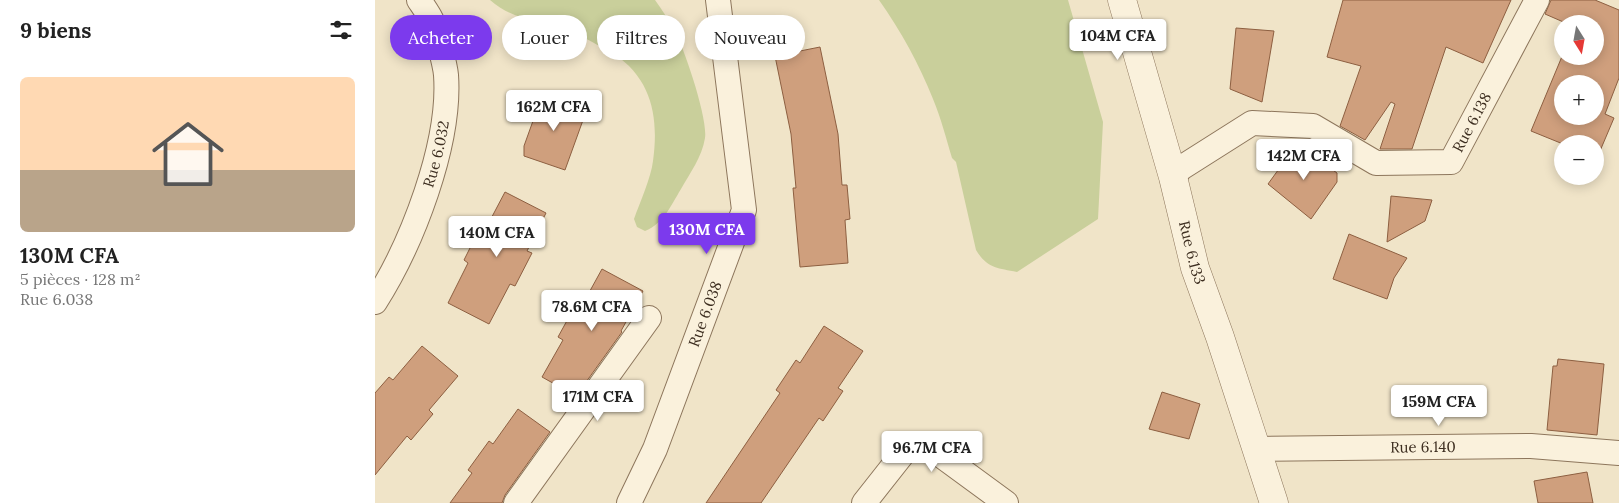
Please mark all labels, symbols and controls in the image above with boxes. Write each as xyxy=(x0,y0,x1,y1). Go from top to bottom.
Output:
chip: Acheter xyxy=(390,15,492,60)
chip: Louer xyxy=(502,15,587,60)
chip: Filtres xyxy=(597,15,685,60)
chip: Nouveau xyxy=(695,15,805,60)
north arrow xyxy=(1554,15,1604,65)
map controls xyxy=(1554,15,1604,185)
icon: filters xyxy=(327,16,355,44)
text: 9 biens xyxy=(20,17,91,44)
pin: 104M CFA xyxy=(1066,18,1170,61)
text: 104M CFA xyxy=(1080,25,1156,45)
button: + xyxy=(1554,75,1604,125)
street label: Rue 6.138 xyxy=(1448,89,1495,155)
pin: 162M CFA xyxy=(502,90,606,132)
text: 162M CFA xyxy=(517,96,591,116)
icon: home xyxy=(143,109,233,199)
street label: Rue 6.032 xyxy=(419,119,453,190)
button: − xyxy=(1554,135,1604,185)
pin: 142M CFA xyxy=(1252,138,1356,181)
text: 142M CFA xyxy=(1267,145,1341,165)
pin: 130M CFA xyxy=(655,212,759,255)
pin: 140M CFA xyxy=(445,216,549,258)
text: 130M CFA xyxy=(669,219,745,239)
street label: Rue 6.133 xyxy=(1175,219,1210,287)
text: 140M CFA xyxy=(459,222,535,242)
text: 130M CFA xyxy=(20,242,119,269)
text: 5 pièces · 128 m² xyxy=(20,269,141,289)
street label: Rue 6.038 xyxy=(684,278,726,349)
text: Rue 6.038 xyxy=(20,289,93,309)
pin: 78.6M CFA xyxy=(535,290,649,332)
text: 78.6M CFA xyxy=(552,296,632,316)
pin: 171M CFA xyxy=(546,380,650,422)
pin: 159M CFA xyxy=(1387,384,1491,427)
text: 171M CFA xyxy=(563,386,633,406)
text: 159M CFA xyxy=(1402,391,1476,411)
pin: 96.7M CFA xyxy=(875,430,989,473)
text: 96.7M CFA xyxy=(893,437,971,457)
street label: Rue 6.140 xyxy=(1390,437,1456,457)

